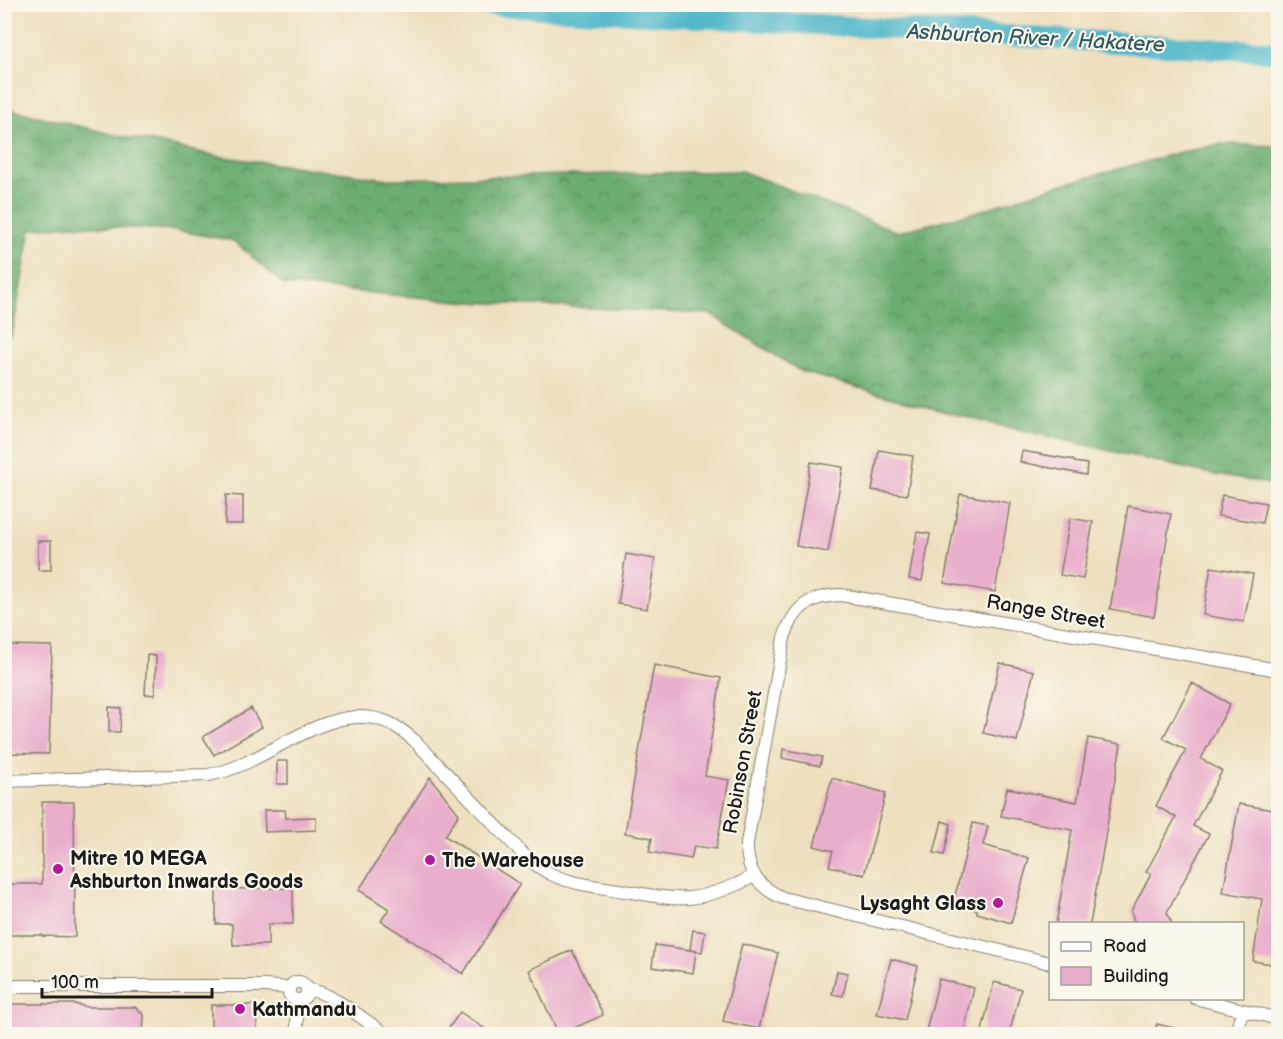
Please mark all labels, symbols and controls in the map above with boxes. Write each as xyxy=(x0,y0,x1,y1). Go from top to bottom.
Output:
water label: Ashburton River / Hakatere xyxy=(905,19,1166,58)
street label: Range Street xyxy=(985,590,1107,634)
street label: Robinson Street xyxy=(719,689,767,836)
place label: Mitre 10 MEGA Ashburton Inwards Goods xyxy=(69,847,303,894)
place label: The Warehouse xyxy=(442,849,584,873)
marker: The Warehouse xyxy=(423,853,437,867)
marker: Mitre 10 MEGA Ashburton Inwards Goods xyxy=(51,862,65,876)
place label: Lysaght Glass xyxy=(860,892,986,916)
marker: Lysaght Glass xyxy=(991,896,1005,910)
legend xyxy=(1049,922,1244,1000)
text: Road xyxy=(1103,936,1147,957)
scale bar xyxy=(42,961,212,999)
text: Building xyxy=(1103,966,1169,987)
text: 100 m xyxy=(51,972,99,993)
place label: Kathmandu xyxy=(252,998,356,1022)
marker: Kathmandu xyxy=(233,1002,247,1016)

